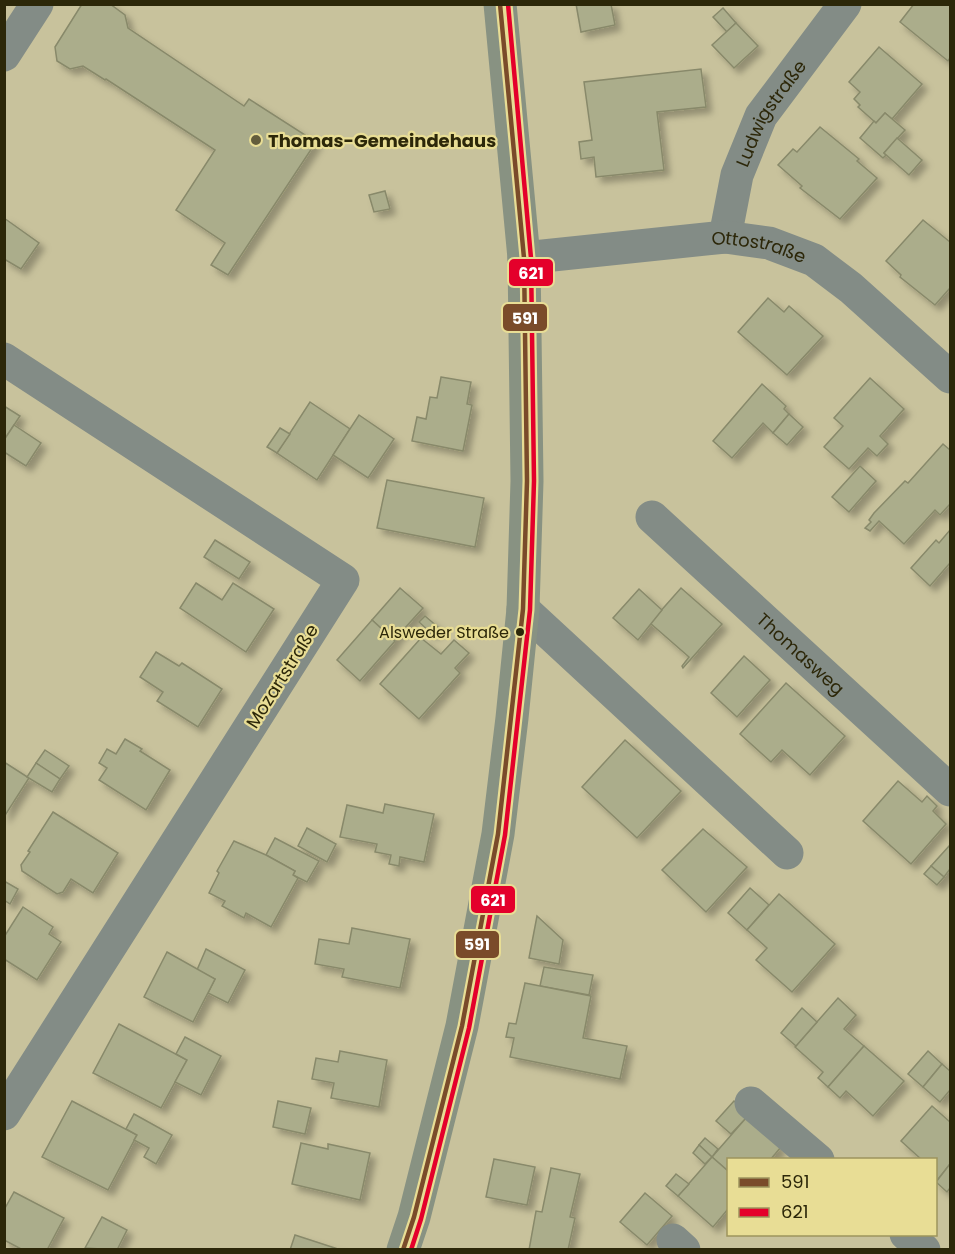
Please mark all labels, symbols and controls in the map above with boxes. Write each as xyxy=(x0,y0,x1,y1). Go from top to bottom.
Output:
street label: Ludwigstraße xyxy=(729,54,812,170)
place label: Thomas-Gemeindehaus xyxy=(268,128,496,153)
marker: Thomas-Gemeindehaus xyxy=(249,133,263,147)
street label: Ottostraße xyxy=(710,225,810,268)
line badge: 621 xyxy=(508,258,554,287)
text: 621 xyxy=(518,262,544,285)
line badge: 591 xyxy=(502,303,548,332)
text: 591 xyxy=(512,307,538,330)
street label: Thomasweg xyxy=(752,607,850,700)
street label: Mozartstraße xyxy=(240,619,324,733)
place label: Alsweder Straße xyxy=(379,621,509,644)
marker: Alsweder Straße xyxy=(514,626,526,638)
line badge: 621 xyxy=(470,885,516,914)
text: 621 xyxy=(480,889,506,912)
line badge: 591 xyxy=(455,930,500,959)
text: 591 xyxy=(464,933,490,956)
legend xyxy=(727,1158,937,1236)
text: 591 xyxy=(781,1169,809,1194)
text: 621 xyxy=(781,1199,809,1224)

